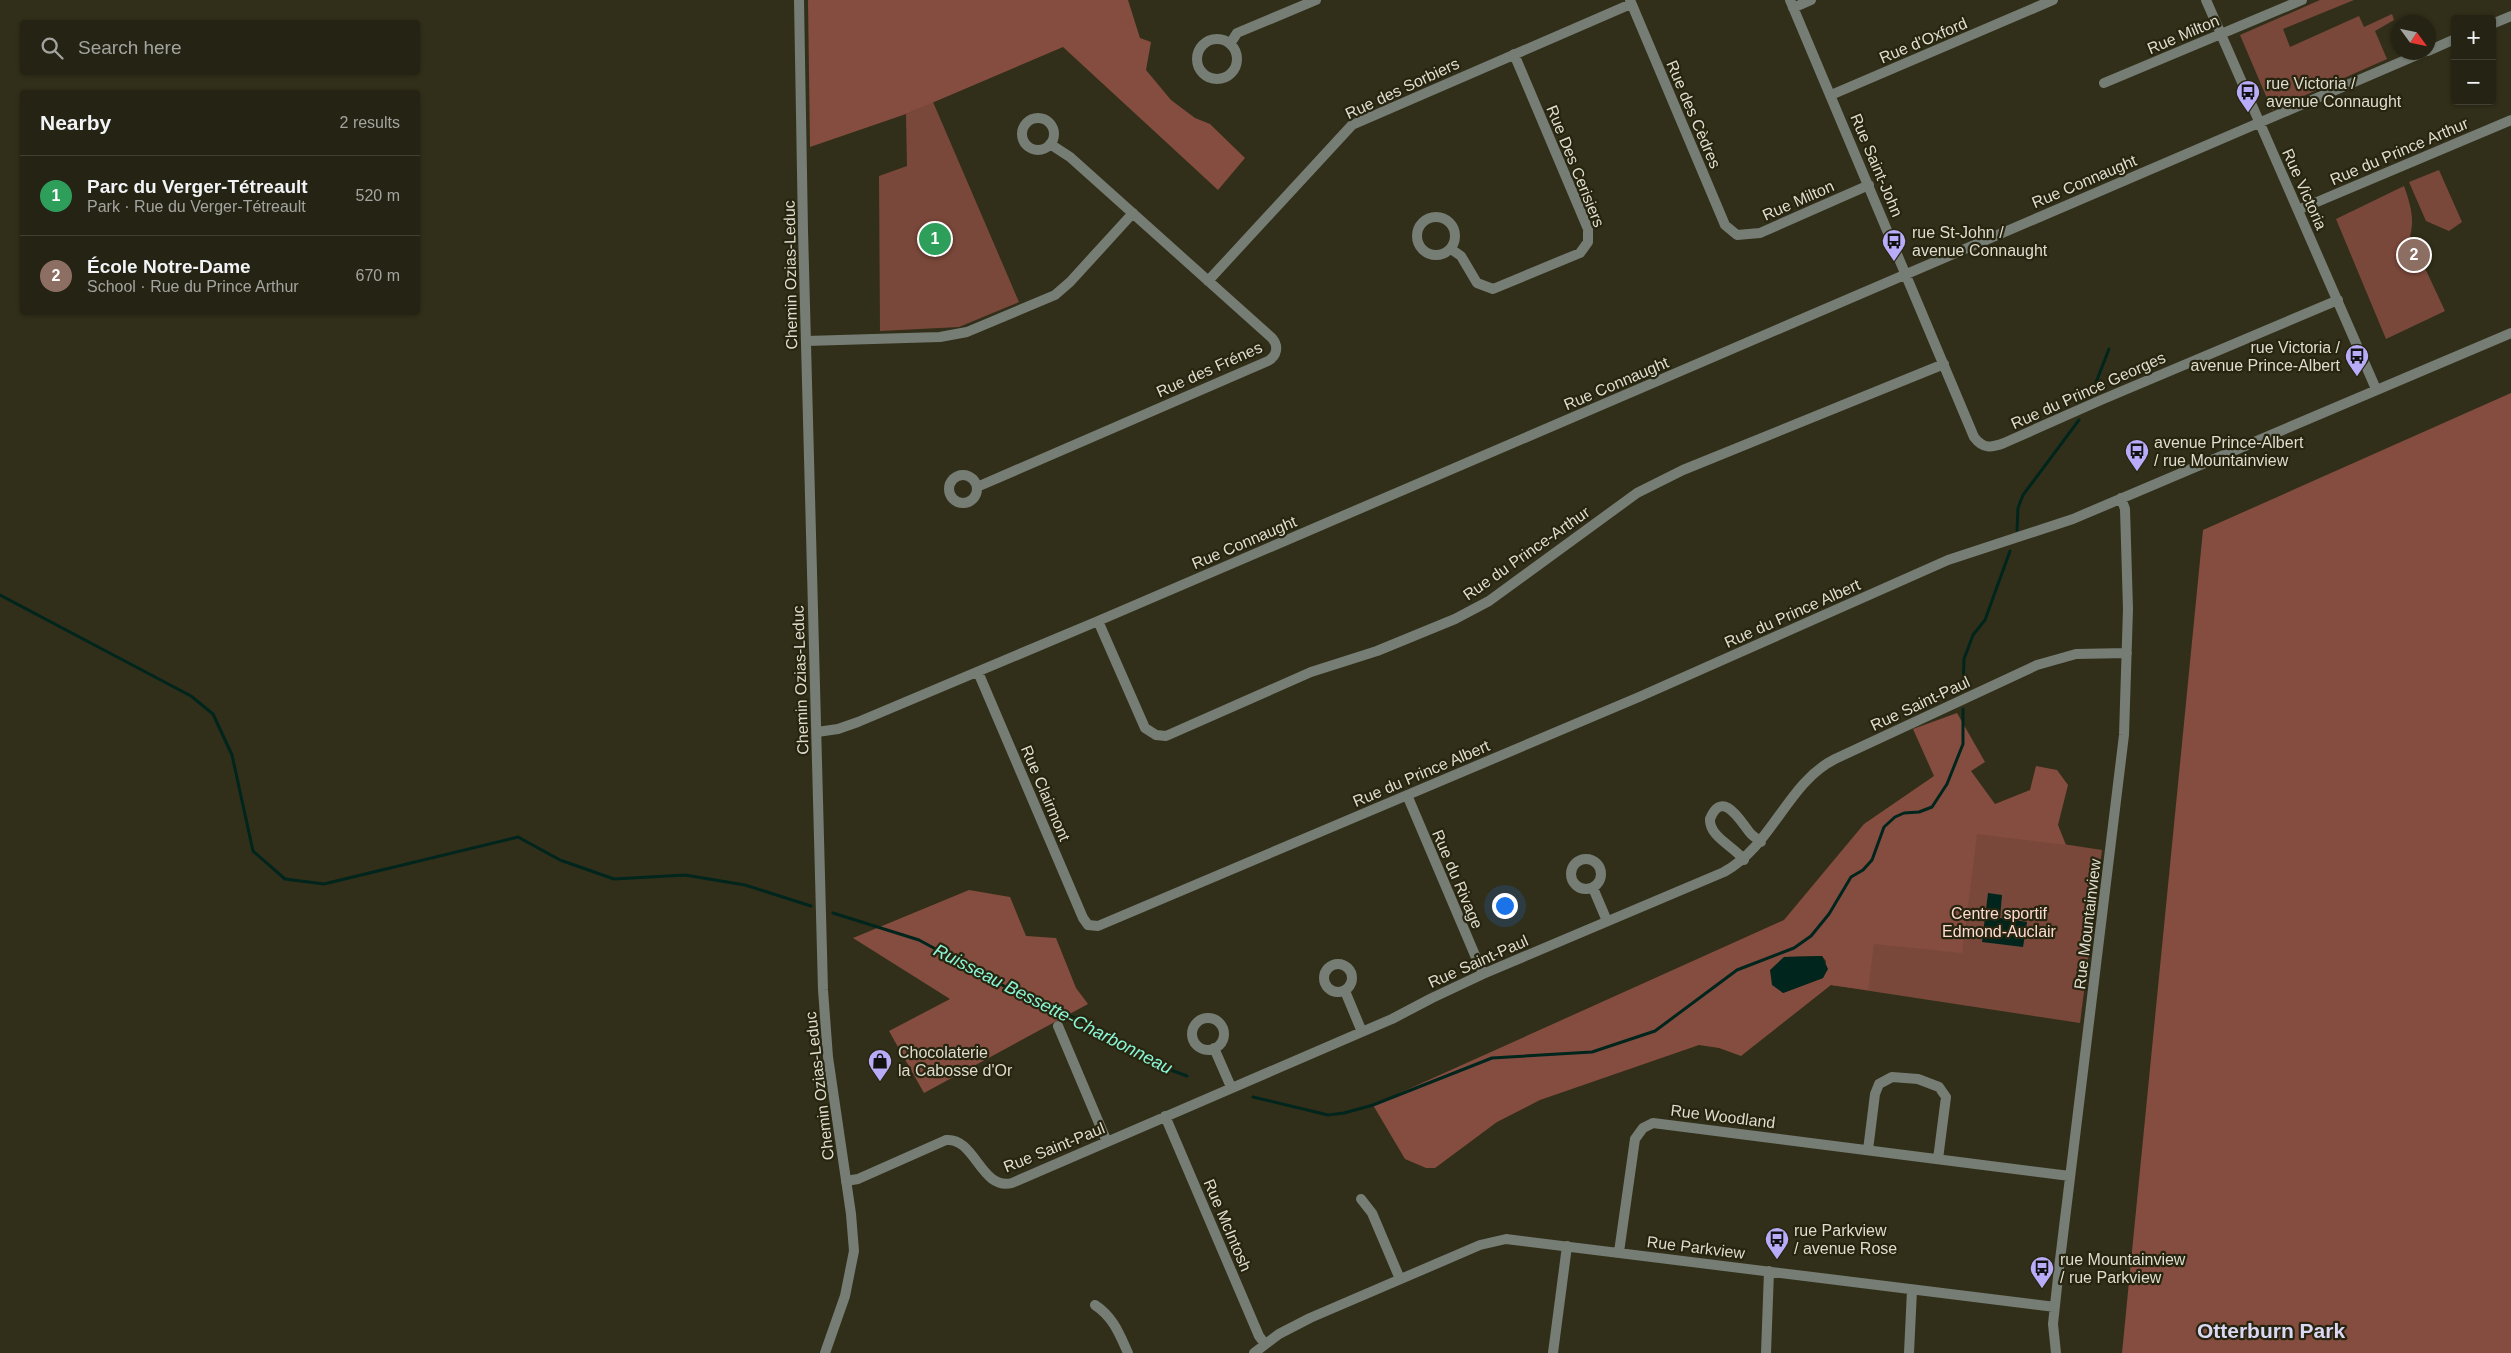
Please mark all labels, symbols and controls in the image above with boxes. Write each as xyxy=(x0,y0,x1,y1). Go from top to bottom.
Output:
street label: Rue Milton xyxy=(2145,12,2222,57)
street label: Rue d'Oxford xyxy=(1877,14,1970,67)
north arrow xyxy=(2391,15,2436,60)
map controls xyxy=(2451,15,2496,105)
button: + xyxy=(2451,15,2496,60)
search box xyxy=(20,20,420,75)
icon: search xyxy=(38,34,66,62)
text: Search here xyxy=(78,37,182,58)
street label: Rue des Sorbiers xyxy=(1343,55,1462,122)
street label: Rue des Cèdres xyxy=(1663,58,1724,171)
button: − xyxy=(2451,60,2496,105)
place label: rue Victoria / avenue Connaught xyxy=(2266,75,2402,110)
bus stop icon: rue Victoria / avenue Connaught xyxy=(2235,79,2261,113)
street label: Rue Des Cerisiers xyxy=(1543,103,1608,230)
text: Nearby xyxy=(40,111,111,134)
street label: Rue Saint-John xyxy=(1847,111,1906,219)
text: 2 results xyxy=(340,114,400,131)
street label: Rue du Prince Arthur xyxy=(2328,114,2471,188)
street label: Rue Victoria xyxy=(2279,146,2330,232)
street label: Rue Connaught xyxy=(2029,152,2140,211)
text: Parc du Verger-Tétreault xyxy=(87,176,308,197)
street label: Rue Milton xyxy=(1760,177,1837,224)
text: 1 xyxy=(52,187,60,204)
text: 520 m xyxy=(356,187,400,204)
text: Park · Rue du Verger-Tétreault xyxy=(87,198,306,215)
street label: Chemin Ozias-Leduc xyxy=(781,200,800,350)
pin: 1 xyxy=(919,220,951,258)
place label: rue St-John / avenue Connaught xyxy=(1912,224,2048,259)
bus stop icon: rue St-John / avenue Connaught xyxy=(1881,228,1907,262)
pin: 2 xyxy=(2398,236,2430,274)
text: École Notre-Dame xyxy=(87,256,251,277)
text: 2 xyxy=(52,267,60,284)
text: 670 m xyxy=(356,267,400,284)
text: School · Rue du Prince Arthur xyxy=(87,278,299,295)
street label: Rue des Frénes xyxy=(1154,339,1265,400)
place label: rue Victoria / avenue Prince-Albert xyxy=(2191,339,2341,374)
bus stop icon: rue Victoria / avenue Prince-Albert xyxy=(2344,343,2370,377)
street label: Rue du Prince Georges xyxy=(2008,349,2168,432)
street label: Rue Connaught xyxy=(1561,354,1672,413)
place label: avenue Prince-Albert / rue Mountainview xyxy=(2154,434,2304,469)
bus stop icon: avenue Prince-Albert / rue Mountainview xyxy=(2124,438,2150,472)
street label: Rue du Prince-Arthur xyxy=(1460,503,1593,603)
street label: Rue Connaught xyxy=(1189,513,1300,572)
street label: Rue du Prince Albert xyxy=(1722,576,1863,651)
street label: Chemin Ozias-Leduc xyxy=(789,605,812,755)
street label: Rue Saint-Paul xyxy=(1868,673,1973,734)
street label: Rue du Prince Albert xyxy=(1350,737,1493,810)
street label: Rue Clairmont xyxy=(1018,743,1074,844)
street label: Rue du Rivage xyxy=(1429,827,1486,931)
street label: Rue Mountainview xyxy=(2071,857,2104,990)
your location xyxy=(1492,893,1518,919)
park label: Centre sportif Edmond-Auclair xyxy=(1942,905,2057,940)
street label: Rue Saint-Paul xyxy=(1426,932,1531,991)
water label: Ruisseau Bessette-Charbonneau xyxy=(930,940,1176,1078)
street label: Chemin Ozias-Leduc xyxy=(802,1011,837,1161)
place label: Chocolaterie la Cabosse d'Or xyxy=(898,1044,1013,1079)
shop icon: Chocolaterie la Cabosse d'Or xyxy=(867,1048,893,1082)
street label: Rue Woodland xyxy=(1670,1102,1776,1131)
street label: Rue Saint-Paul xyxy=(1001,1119,1107,1176)
street label: Rue McIntosh xyxy=(1200,1176,1255,1274)
place label: rue Parkview / avenue Rose xyxy=(1794,1222,1897,1257)
bus stop icon: rue Parkview / avenue Rose xyxy=(1764,1226,1790,1260)
street label: Rue Parkview xyxy=(1646,1233,1746,1262)
place label: rue Mountainview / rue Parkview xyxy=(2060,1251,2186,1286)
bus stop icon: rue Mountainview / rue Parkview xyxy=(2029,1255,2055,1289)
district label: Otterburn Park xyxy=(2197,1319,2345,1342)

